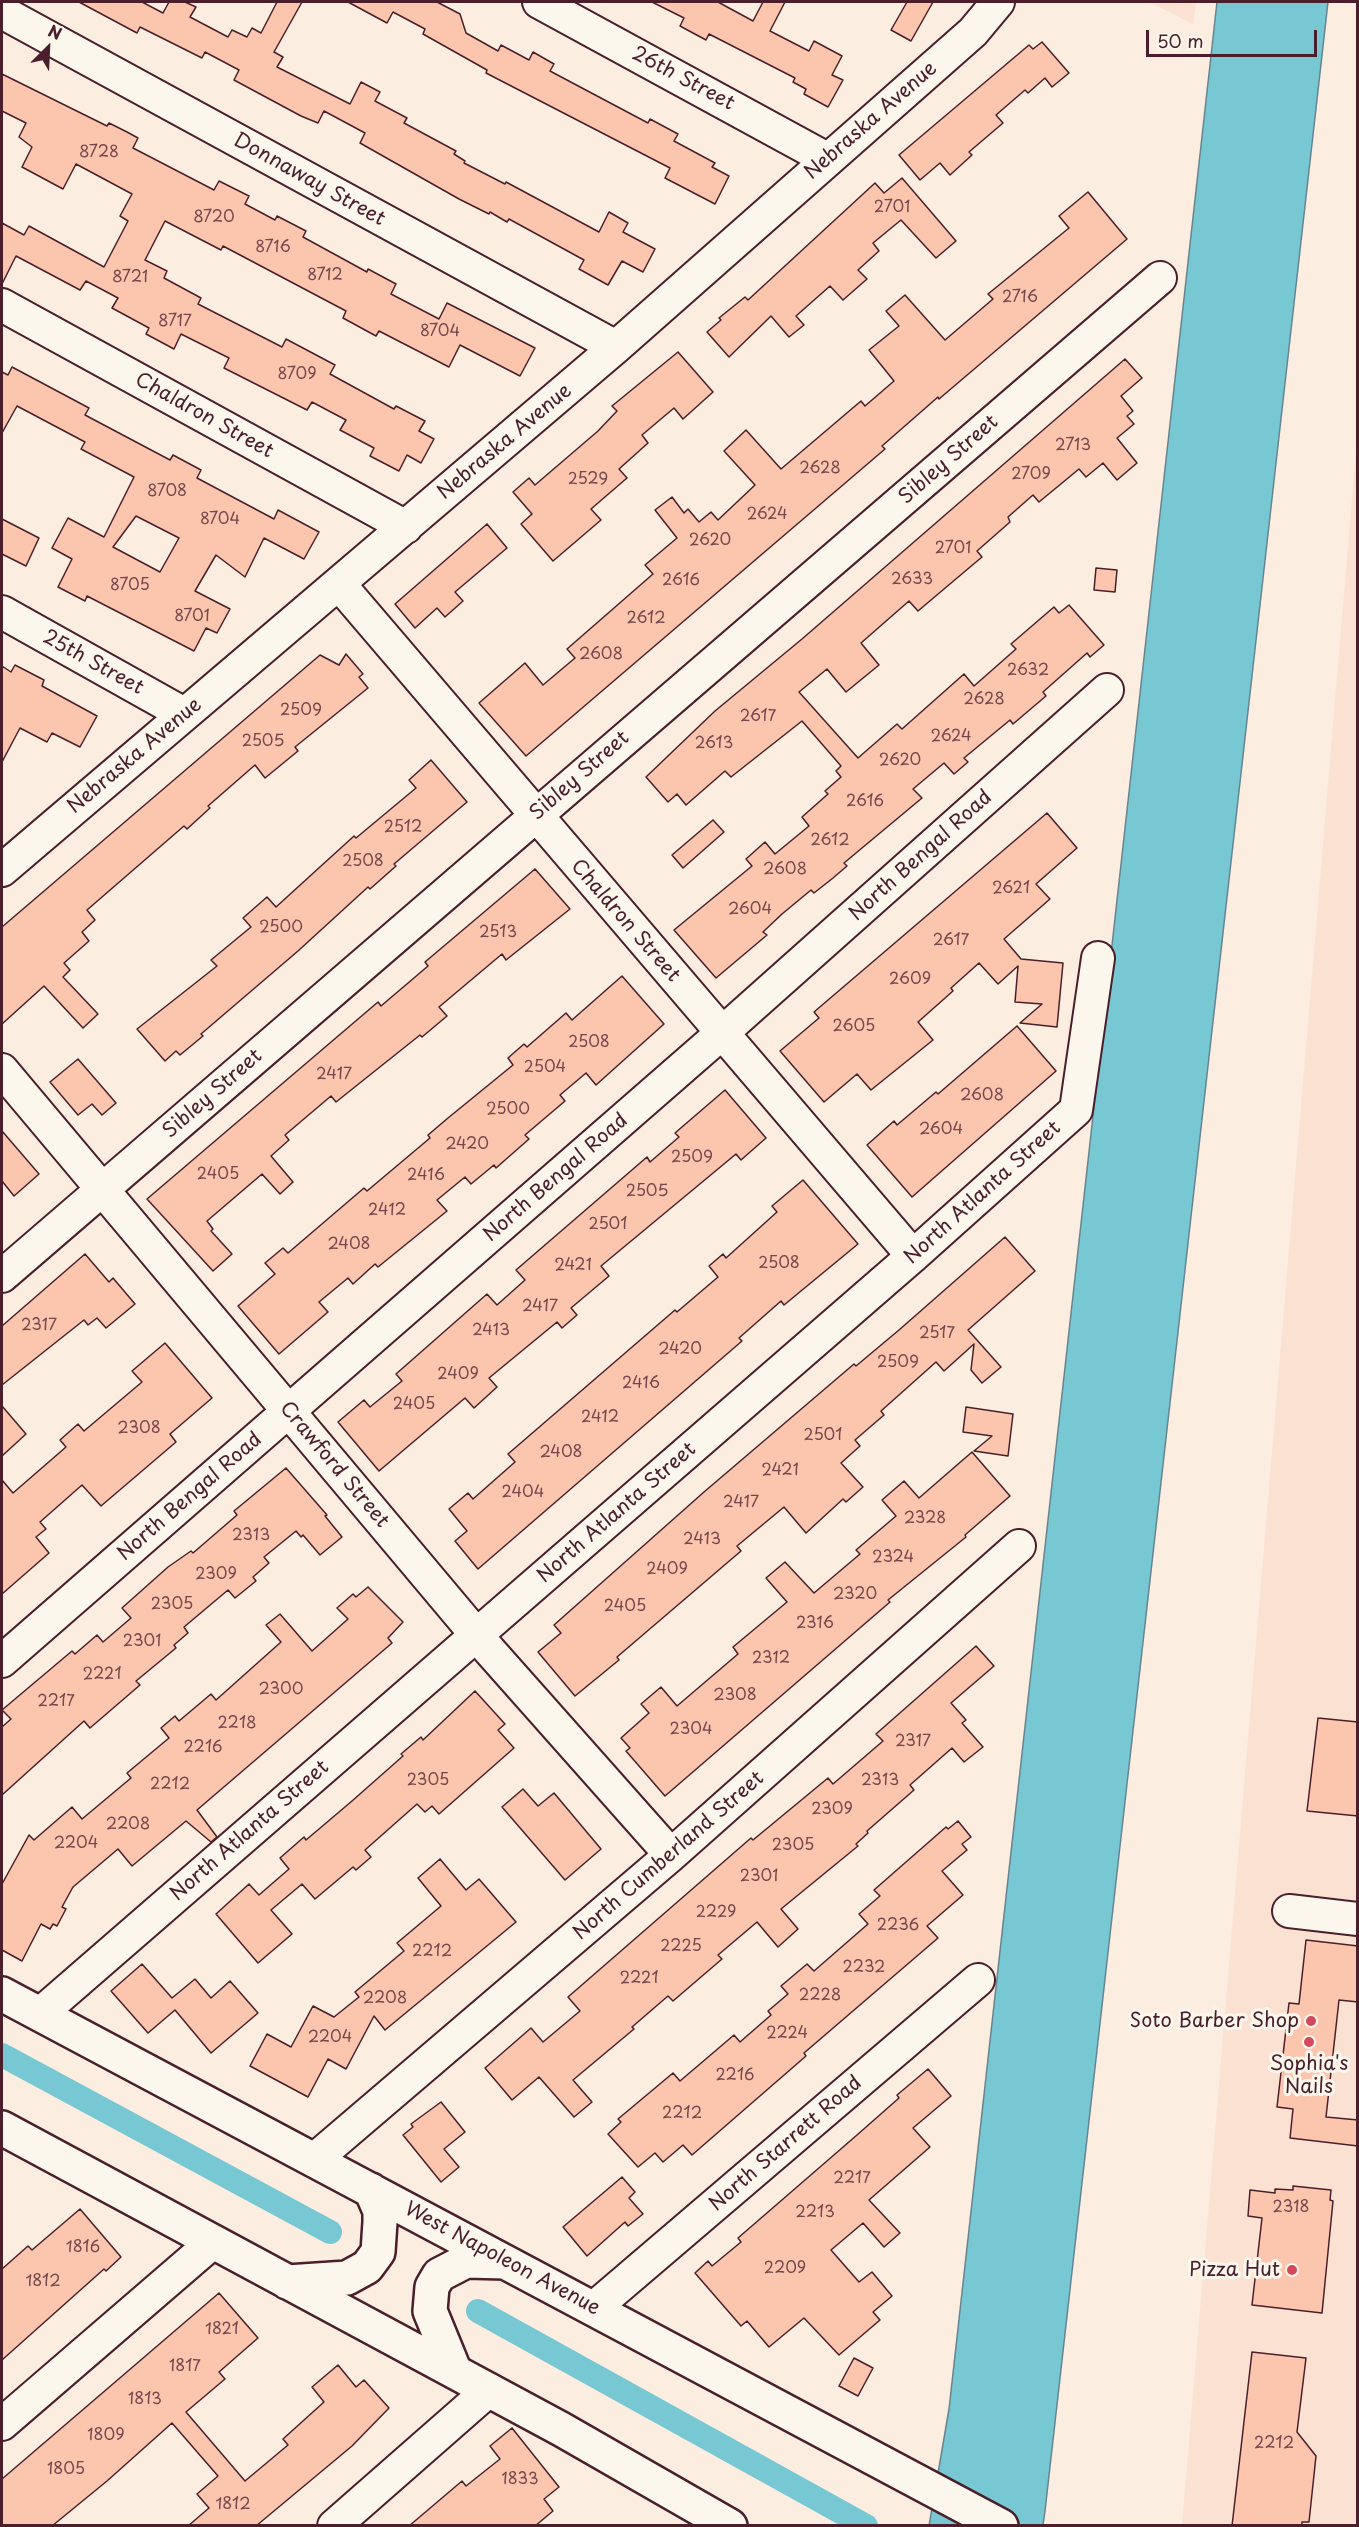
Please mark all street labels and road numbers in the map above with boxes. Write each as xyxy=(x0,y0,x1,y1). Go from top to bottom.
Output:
street label: 26th Street xyxy=(628,42,738,116)
street label: Nebraska Avenue xyxy=(800,57,942,185)
street label: Donnaway Street xyxy=(229,128,389,232)
street label: Chaldron Street xyxy=(131,368,277,464)
street label: Nebraska Avenue xyxy=(433,379,577,505)
street label: Sibley Street xyxy=(894,410,1004,510)
street label: 25th Street xyxy=(39,626,147,700)
street label: Nebraska Avenue xyxy=(63,693,207,819)
street label: Sibley Street xyxy=(525,726,635,826)
street label: North Bengal Road xyxy=(845,786,997,926)
street label: Chaldron Street xyxy=(565,855,685,987)
street label: Sibley Street xyxy=(158,1044,268,1144)
street label: North Bengal Road xyxy=(479,1109,633,1247)
street label: North Atlanta Street xyxy=(900,1116,1066,1270)
street label: Crawford Street xyxy=(274,1397,394,1533)
street label: North Bengal Road xyxy=(113,1428,267,1566)
street label: North Atlanta Street xyxy=(533,1438,701,1588)
street label: North Atlanta Street xyxy=(166,1756,334,1906)
street label: North Cumberland Street xyxy=(569,1767,769,1945)
street label: North Starrett Road xyxy=(705,2071,867,2217)
street label: West Napoleon Avenue xyxy=(400,2197,604,2321)

